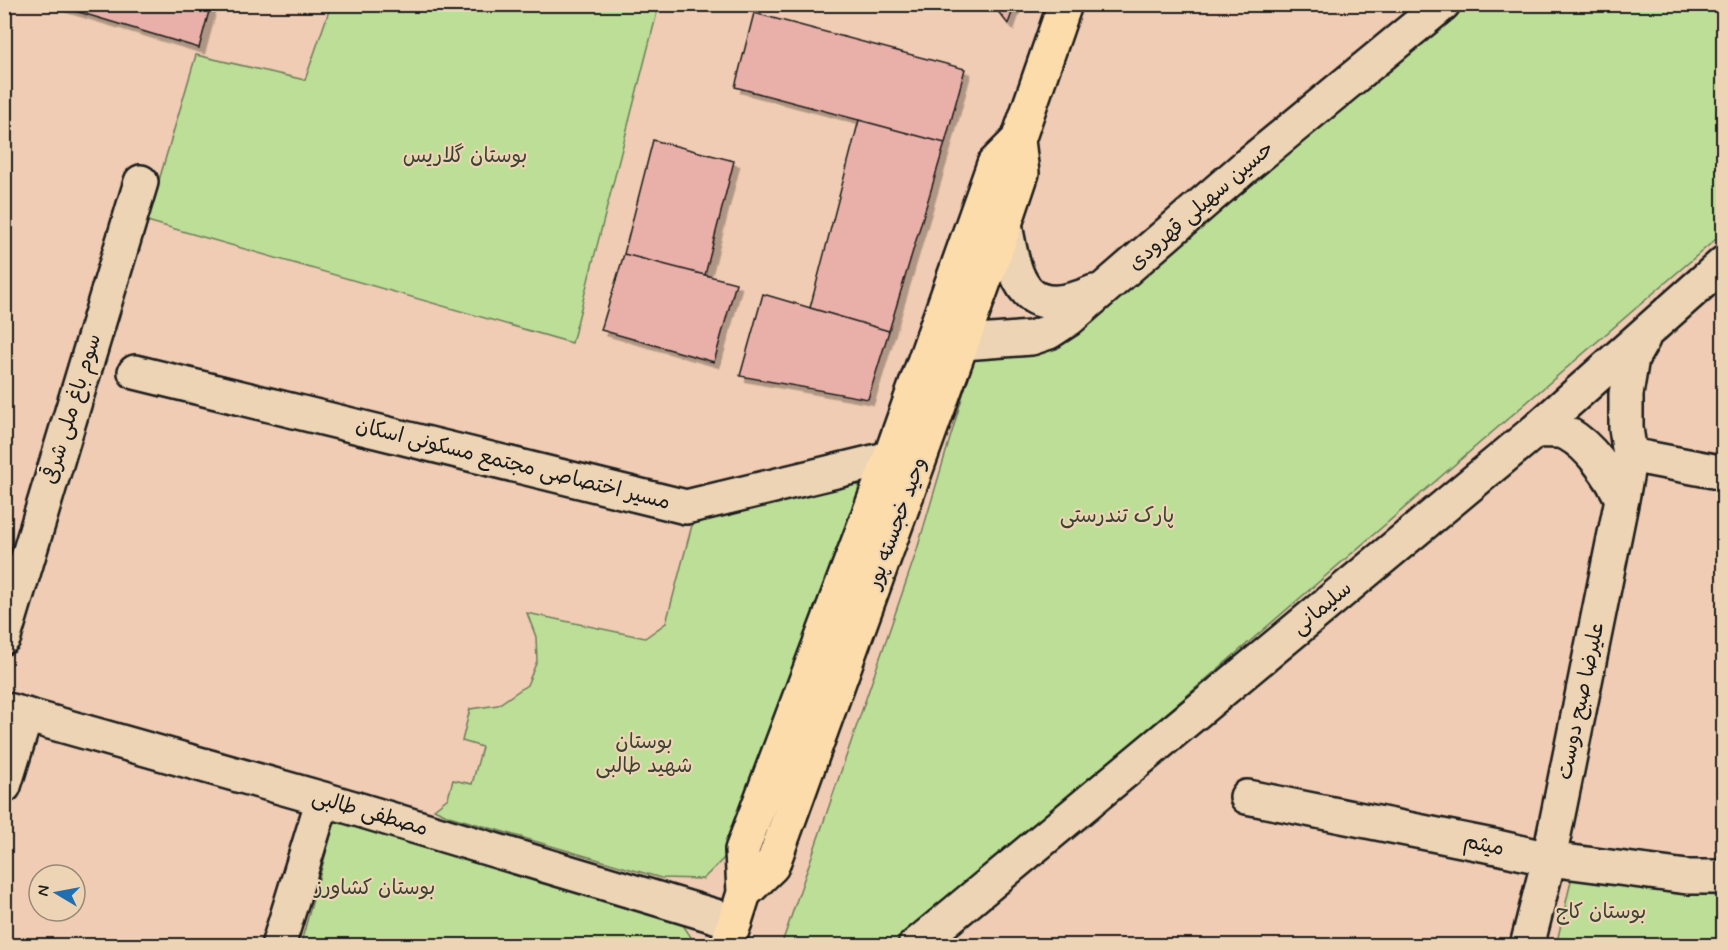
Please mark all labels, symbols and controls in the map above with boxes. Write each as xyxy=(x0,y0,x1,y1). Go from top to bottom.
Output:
street label: حسین سهیلی قهرودی xyxy=(1122,135,1280,277)
park label: بوستان گلاریس xyxy=(403,142,527,170)
street label: سوم باغ ملی شرقی xyxy=(36,330,109,488)
street label: مسیر اختصاصی مجتمع مسکونی اسکان xyxy=(353,411,673,517)
street label: وحید خجسته پور xyxy=(860,453,934,595)
park label: پارک تندرستی xyxy=(1060,502,1174,530)
street label: سلیمانی xyxy=(1286,575,1358,641)
street label: علیرضا صبح دوست xyxy=(1551,620,1611,782)
park label: بوستان شهید طالبی xyxy=(596,728,692,780)
street label: مصطفی طالبی xyxy=(309,783,431,843)
street label: میثم xyxy=(1461,827,1507,864)
north arrow xyxy=(27,863,87,923)
park label: بوستان کشاورز xyxy=(313,874,435,902)
text: N xyxy=(32,884,55,898)
park label: بوستان کاج xyxy=(1556,898,1646,926)

